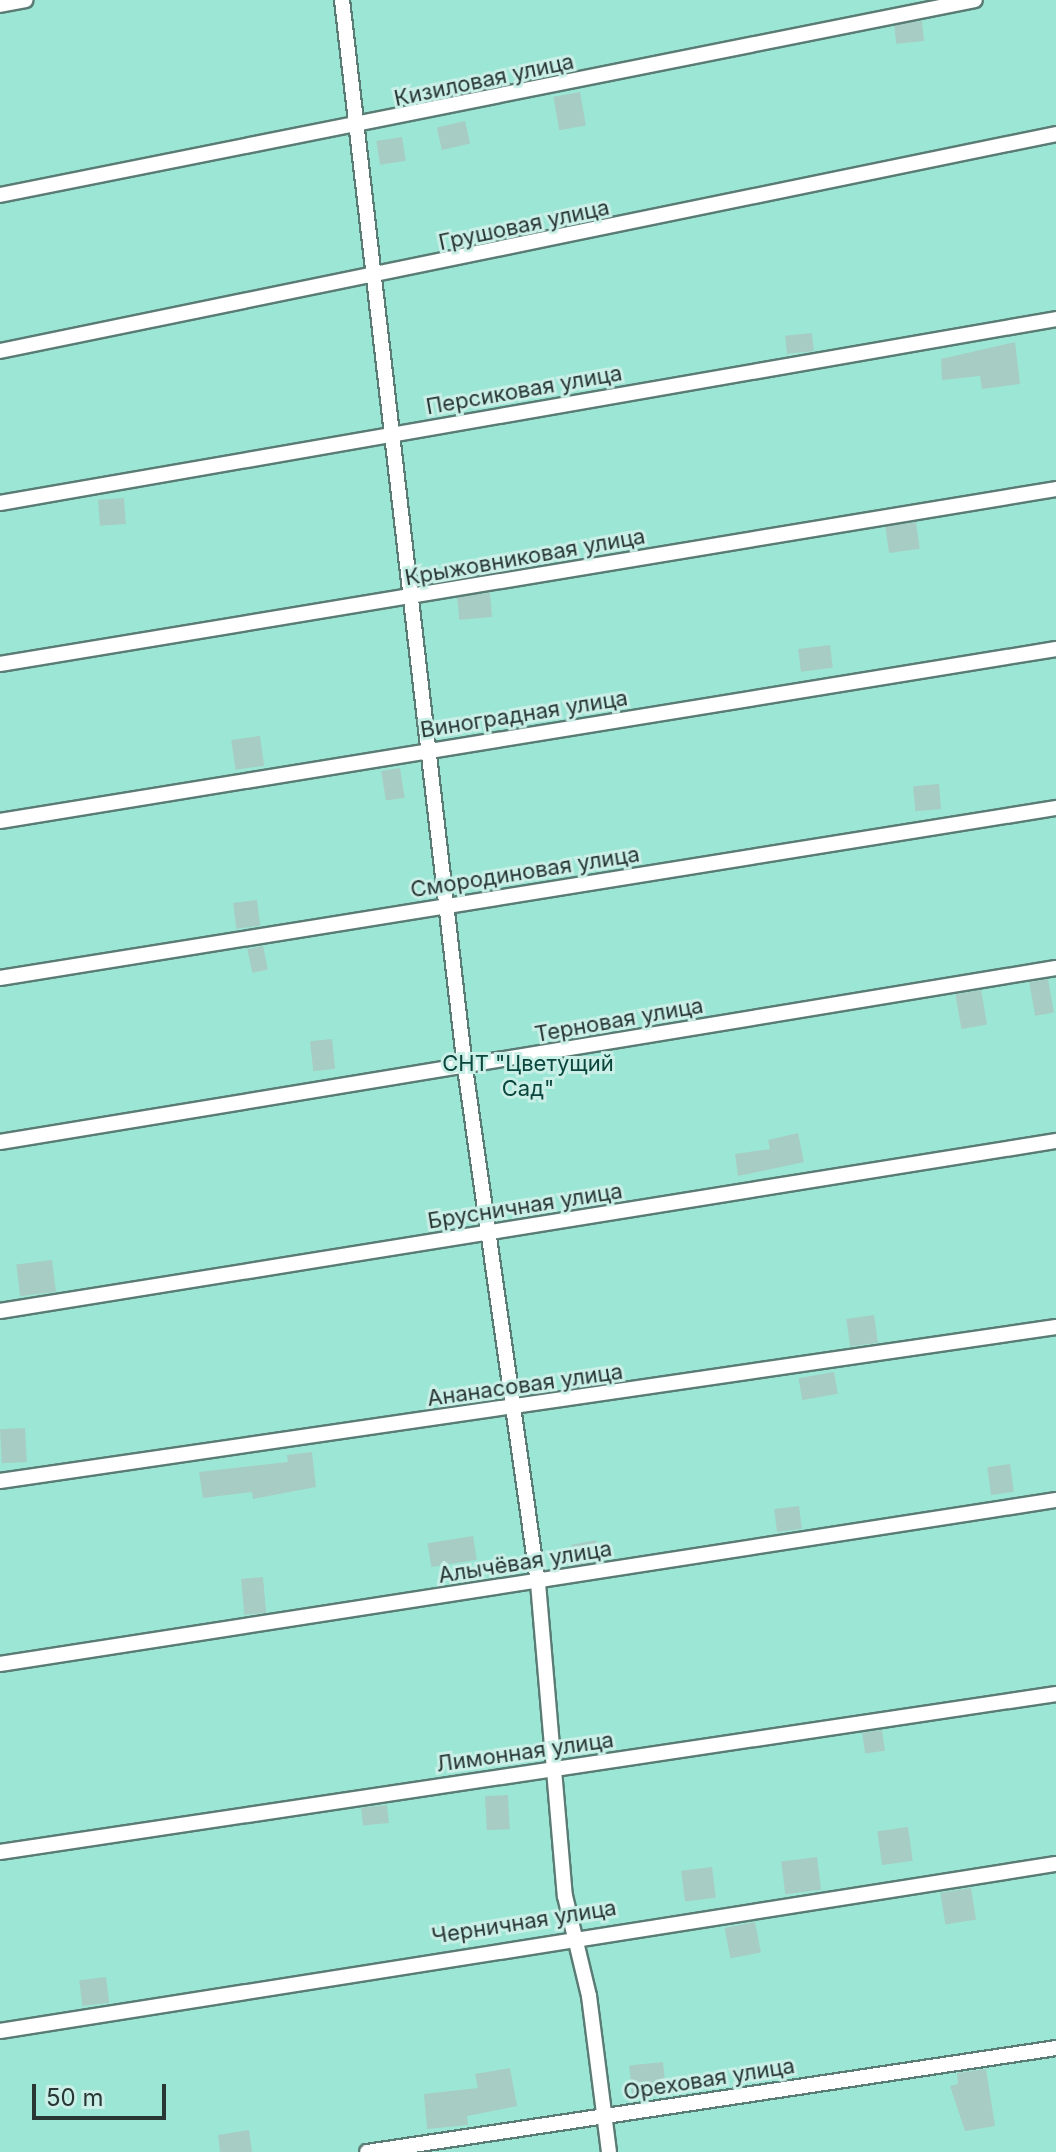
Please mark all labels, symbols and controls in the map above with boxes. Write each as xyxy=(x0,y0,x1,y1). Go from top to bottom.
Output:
street label: Кизиловая улица xyxy=(392,48,576,112)
street label: Грушовая улица xyxy=(436,194,612,256)
street label: Персиковая улица xyxy=(424,360,624,420)
street label: Крыжовниковая улица xyxy=(403,523,647,591)
street label: Виноградная улица xyxy=(418,685,630,743)
street label: Смородиновая улица xyxy=(409,841,641,903)
street label: Терновая улица xyxy=(533,992,705,1048)
park label: СНТ "Цветущий Сад" xyxy=(442,1050,614,1102)
street label: Брусничная улица xyxy=(426,1178,624,1234)
street label: Ананасовая улица xyxy=(425,1358,625,1412)
street label: Алычёвая улица xyxy=(436,1535,614,1589)
street label: Лимонная улица xyxy=(435,1726,615,1778)
street label: Черничная улица xyxy=(430,1894,618,1950)
street label: Ореховая улица xyxy=(621,2052,797,2106)
scale bar xyxy=(36,2068,170,2118)
text: 50 m xyxy=(46,2083,104,2112)

